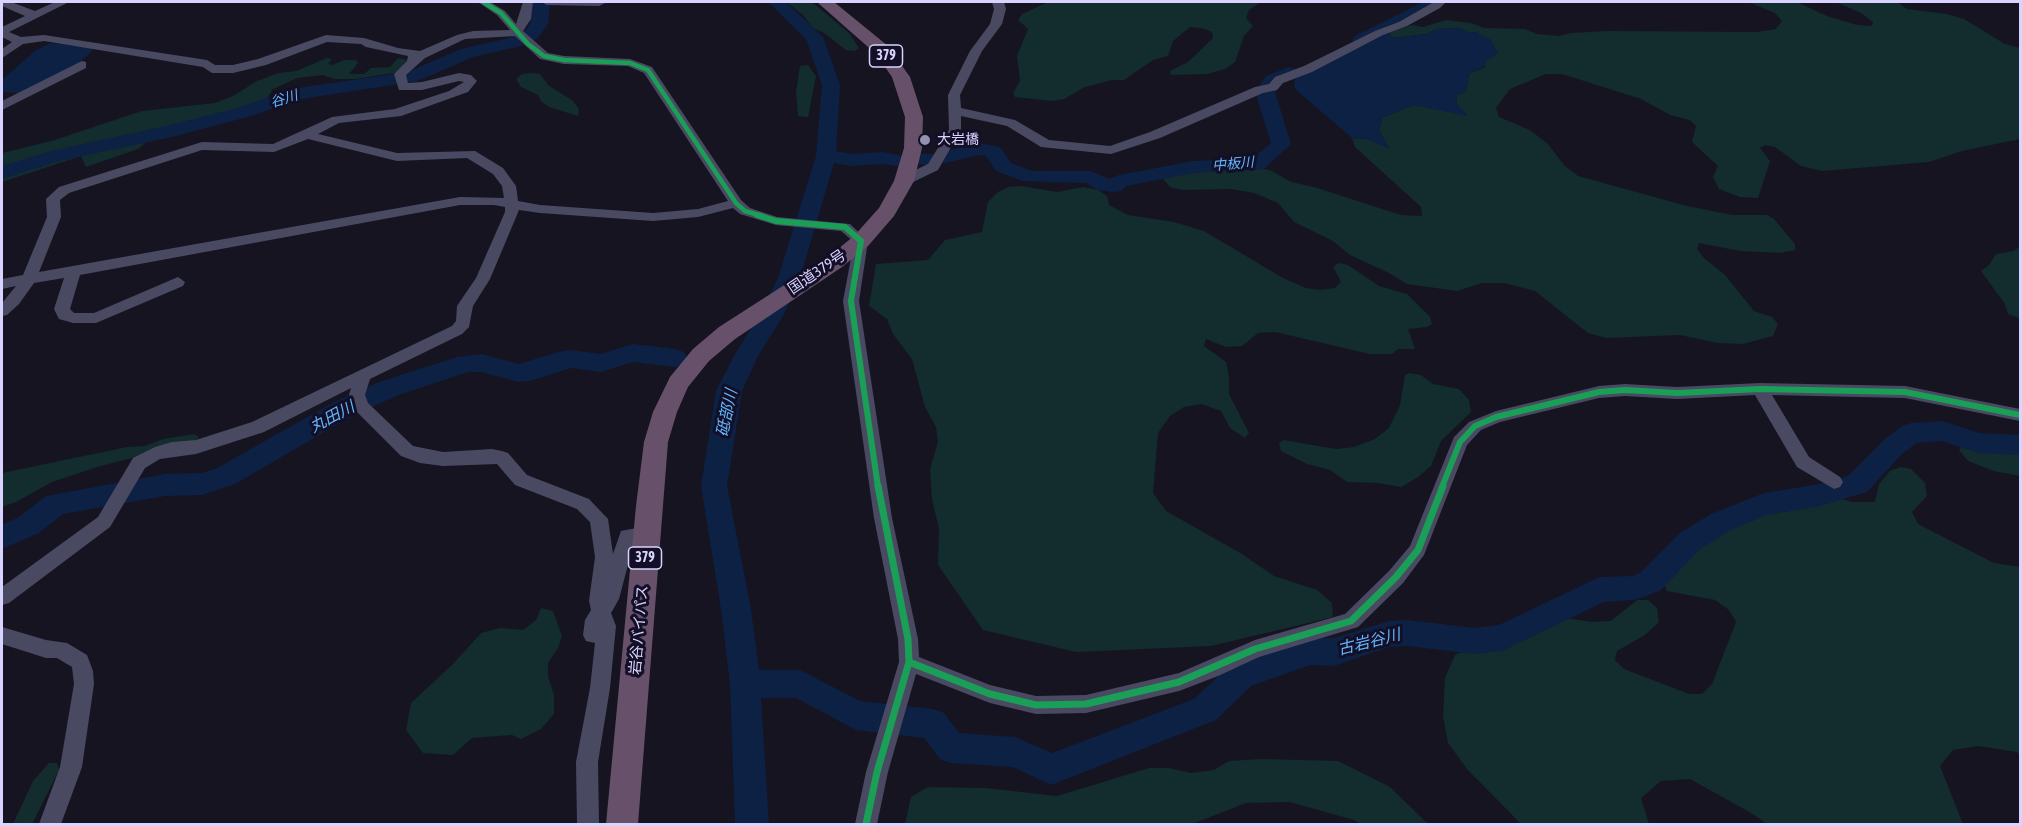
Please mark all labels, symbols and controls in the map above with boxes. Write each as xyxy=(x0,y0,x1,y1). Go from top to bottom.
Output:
road number: 379 xyxy=(870,45,902,67)
water label: 谷川 xyxy=(268,87,300,111)
place label: 大岩橋 xyxy=(937,132,979,148)
marker: 大岩橋 xyxy=(918,133,932,147)
water label: 中板川 xyxy=(1211,154,1255,174)
street label: 国道379号 xyxy=(785,246,849,298)
water label: 砥部川 xyxy=(713,388,741,438)
water label: 丸田川 xyxy=(306,397,358,437)
road number: 379 xyxy=(628,547,662,569)
street label: 岩谷バイパス xyxy=(626,584,652,676)
water label: 古岩谷川 xyxy=(1336,625,1402,659)

